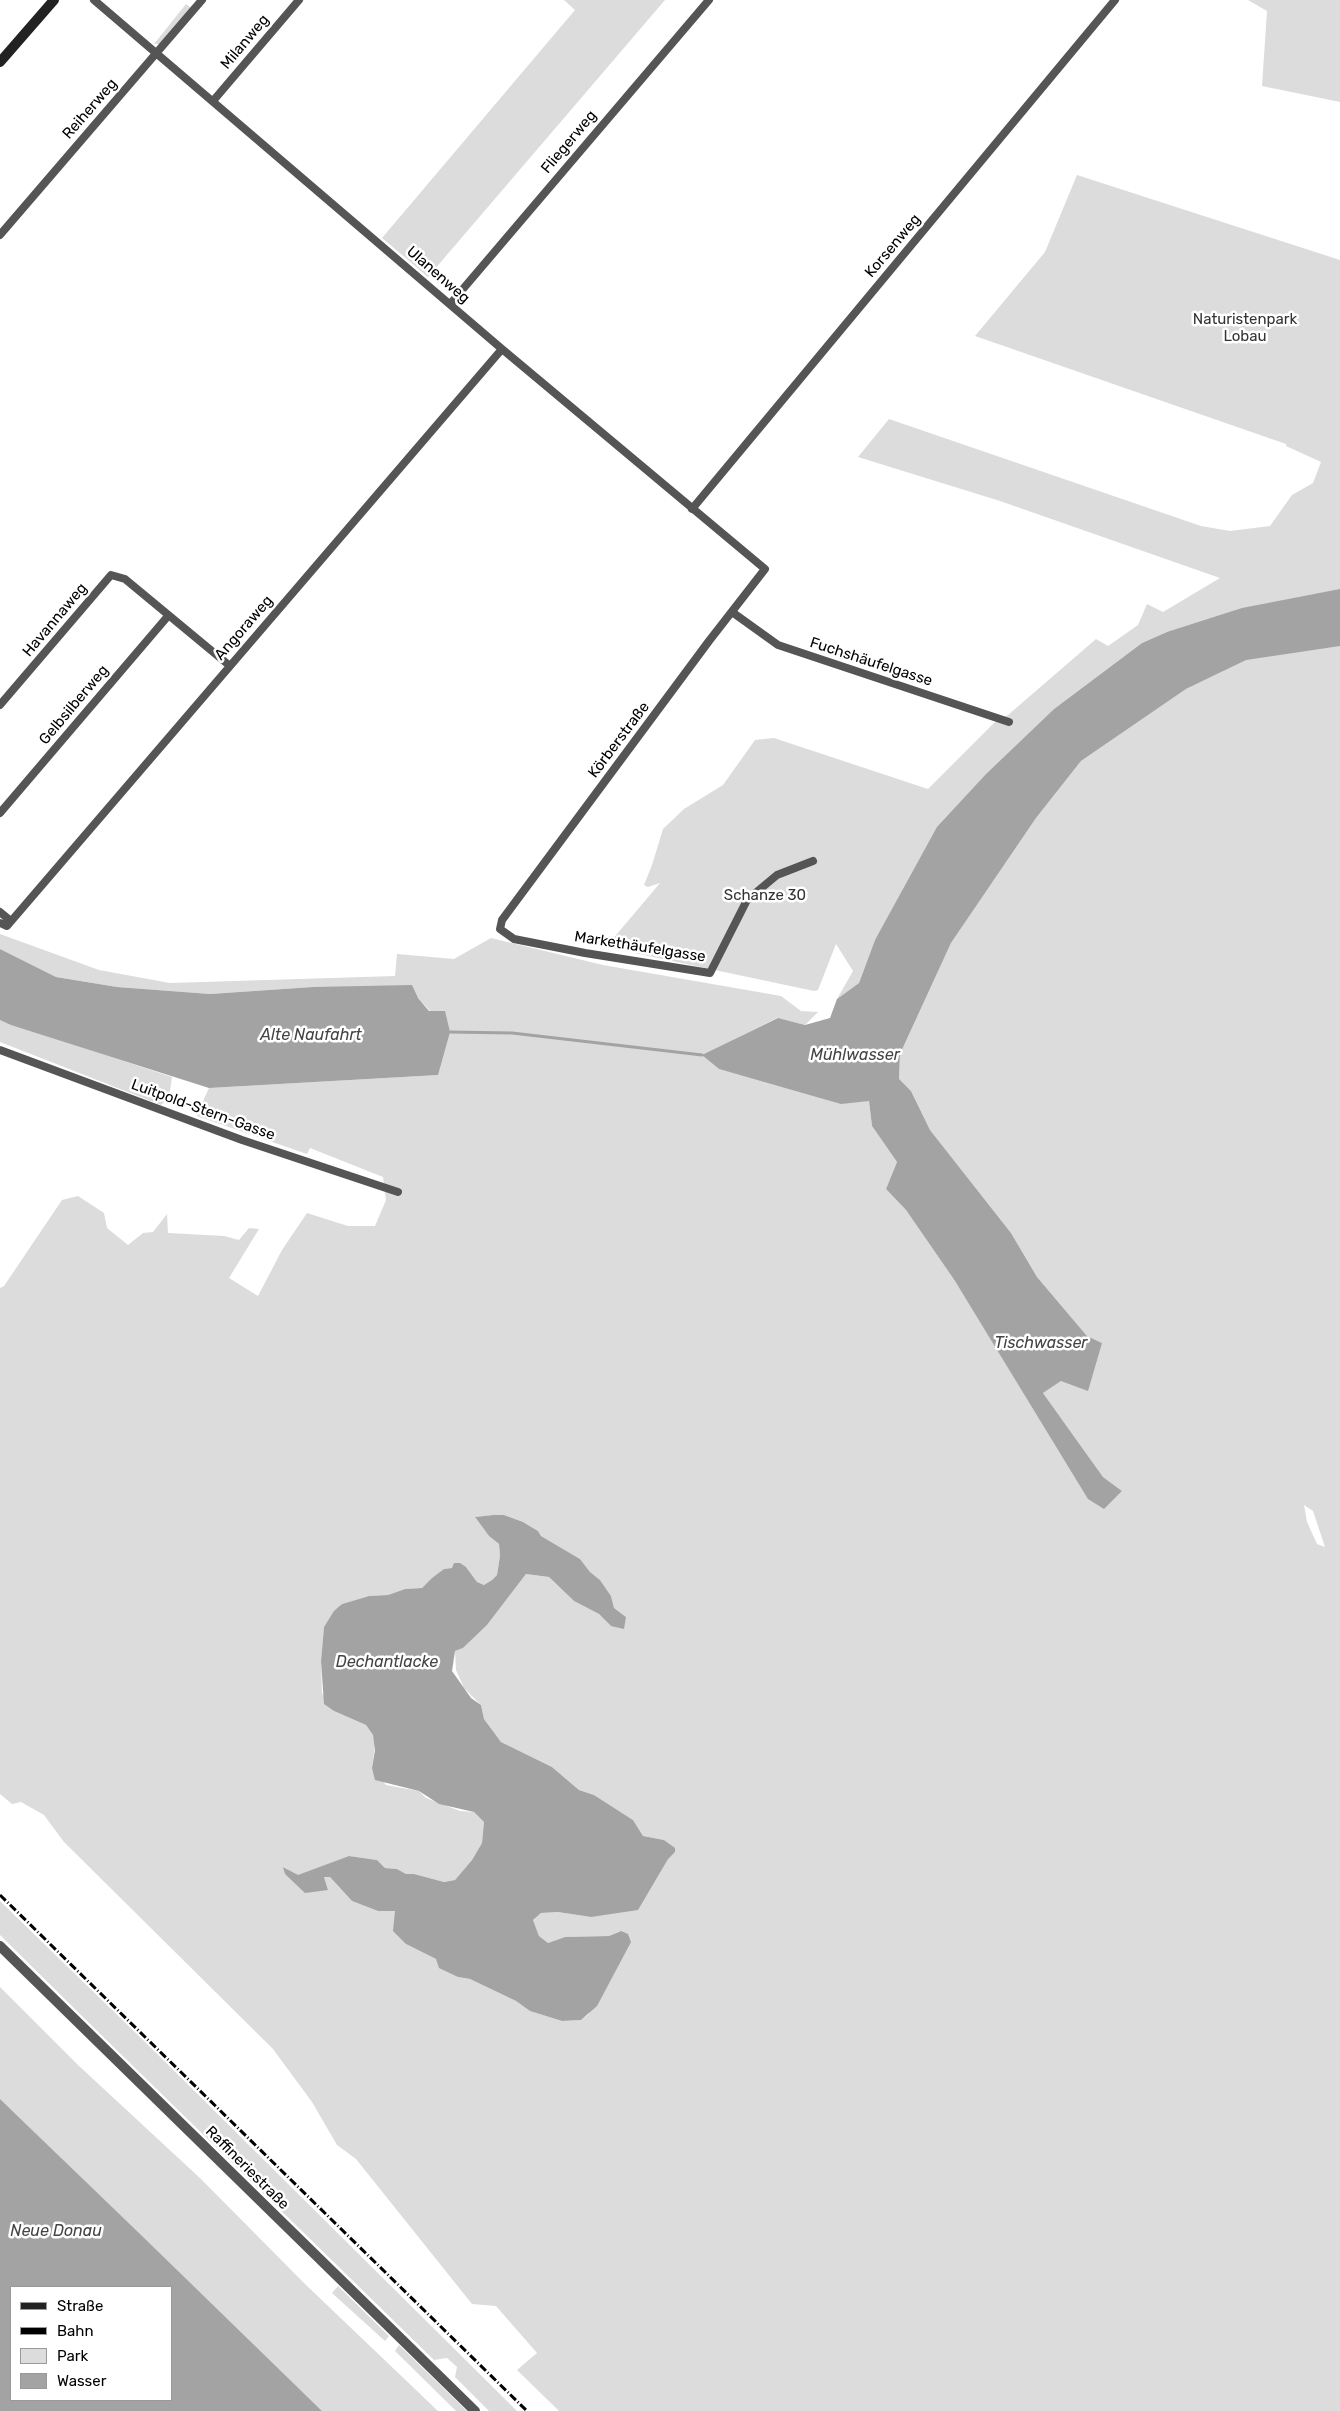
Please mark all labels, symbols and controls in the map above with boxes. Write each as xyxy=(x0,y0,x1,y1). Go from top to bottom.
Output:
street label: Milanweg xyxy=(217,11,273,73)
street label: Reiherweg xyxy=(59,75,121,143)
street label: Fliegerweg xyxy=(537,107,601,177)
street label: Korsenweg xyxy=(861,211,925,281)
street label: Ulanenweg xyxy=(403,243,473,307)
park label: Naturistenpark Lobau xyxy=(1193,311,1297,346)
street label: Havannaweg xyxy=(19,579,91,661)
street label: Angoraweg xyxy=(211,592,277,664)
street label: Fuchshäufelgasse xyxy=(807,634,935,690)
street label: Gelbsilberweg xyxy=(36,662,112,748)
street label: Körberstraße xyxy=(585,698,653,782)
park label: Schanze 30 xyxy=(724,887,806,905)
street label: Markethäufelgasse xyxy=(573,928,707,966)
water label: Alte Naufahrt xyxy=(260,1025,362,1045)
water label: Mühlwasser xyxy=(810,1045,900,1065)
street label: Luitpold-Stern-Gasse xyxy=(129,1076,277,1144)
water label: Tischwasser xyxy=(995,1333,1087,1353)
water label: Dechantlacke xyxy=(336,1652,438,1672)
street label: Raffineriestraße xyxy=(202,2123,292,2213)
water label: Neue Donau xyxy=(10,2221,102,2241)
legend xyxy=(10,2286,172,2401)
text: Straße xyxy=(57,2297,103,2315)
text: Bahn xyxy=(57,2322,94,2340)
text: Park xyxy=(57,2347,88,2365)
text: Wasser xyxy=(57,2372,106,2390)

